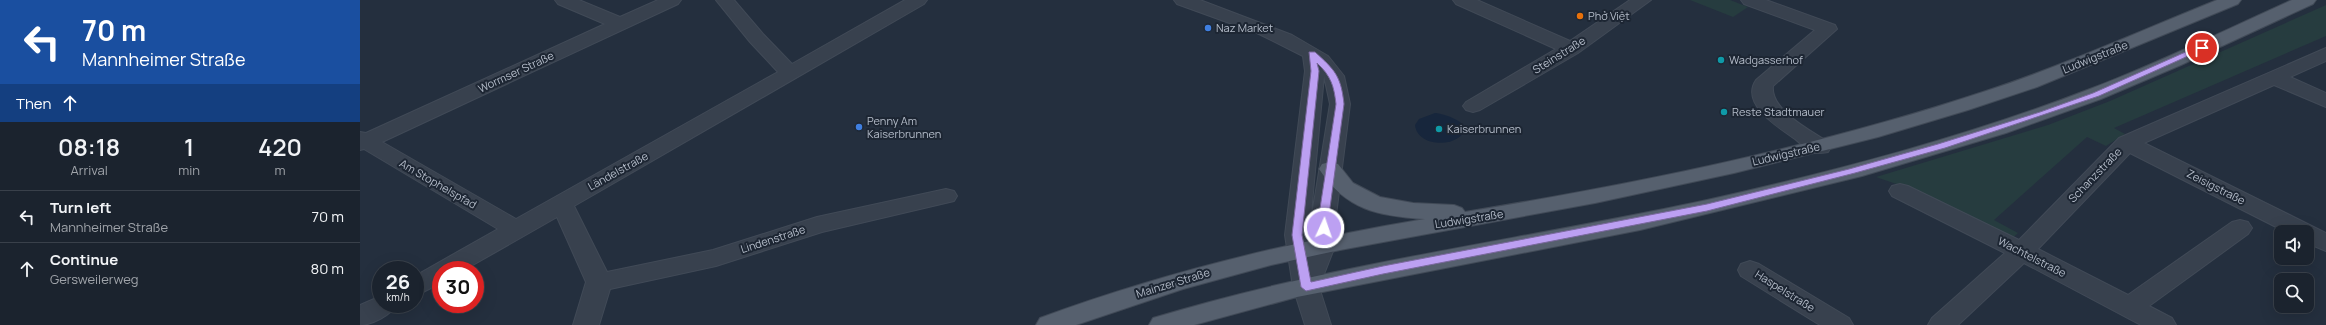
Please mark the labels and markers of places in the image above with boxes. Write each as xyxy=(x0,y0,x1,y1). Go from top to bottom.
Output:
place label: Phở Việt xyxy=(1588,8,1630,23)
marker: Phở Việt xyxy=(1575,11,1585,21)
place label: Naz Market xyxy=(1216,20,1273,35)
marker: Naz Market xyxy=(1203,23,1213,33)
pin xyxy=(2185,31,2219,65)
place label: Wadgasserhof xyxy=(1729,52,1803,67)
marker: Wadgasserhof xyxy=(1716,55,1726,65)
place label: Reste Stadtmauer xyxy=(1732,104,1825,119)
marker: Reste Stadtmauer xyxy=(1719,107,1729,117)
place label: Penny Am Kaiserbrunnen xyxy=(867,113,941,141)
place label: Kaiserbrunnen xyxy=(1447,121,1521,136)
marker: Penny Am Kaiserbrunnen xyxy=(854,122,864,132)
marker: Kaiserbrunnen xyxy=(1434,124,1444,134)

